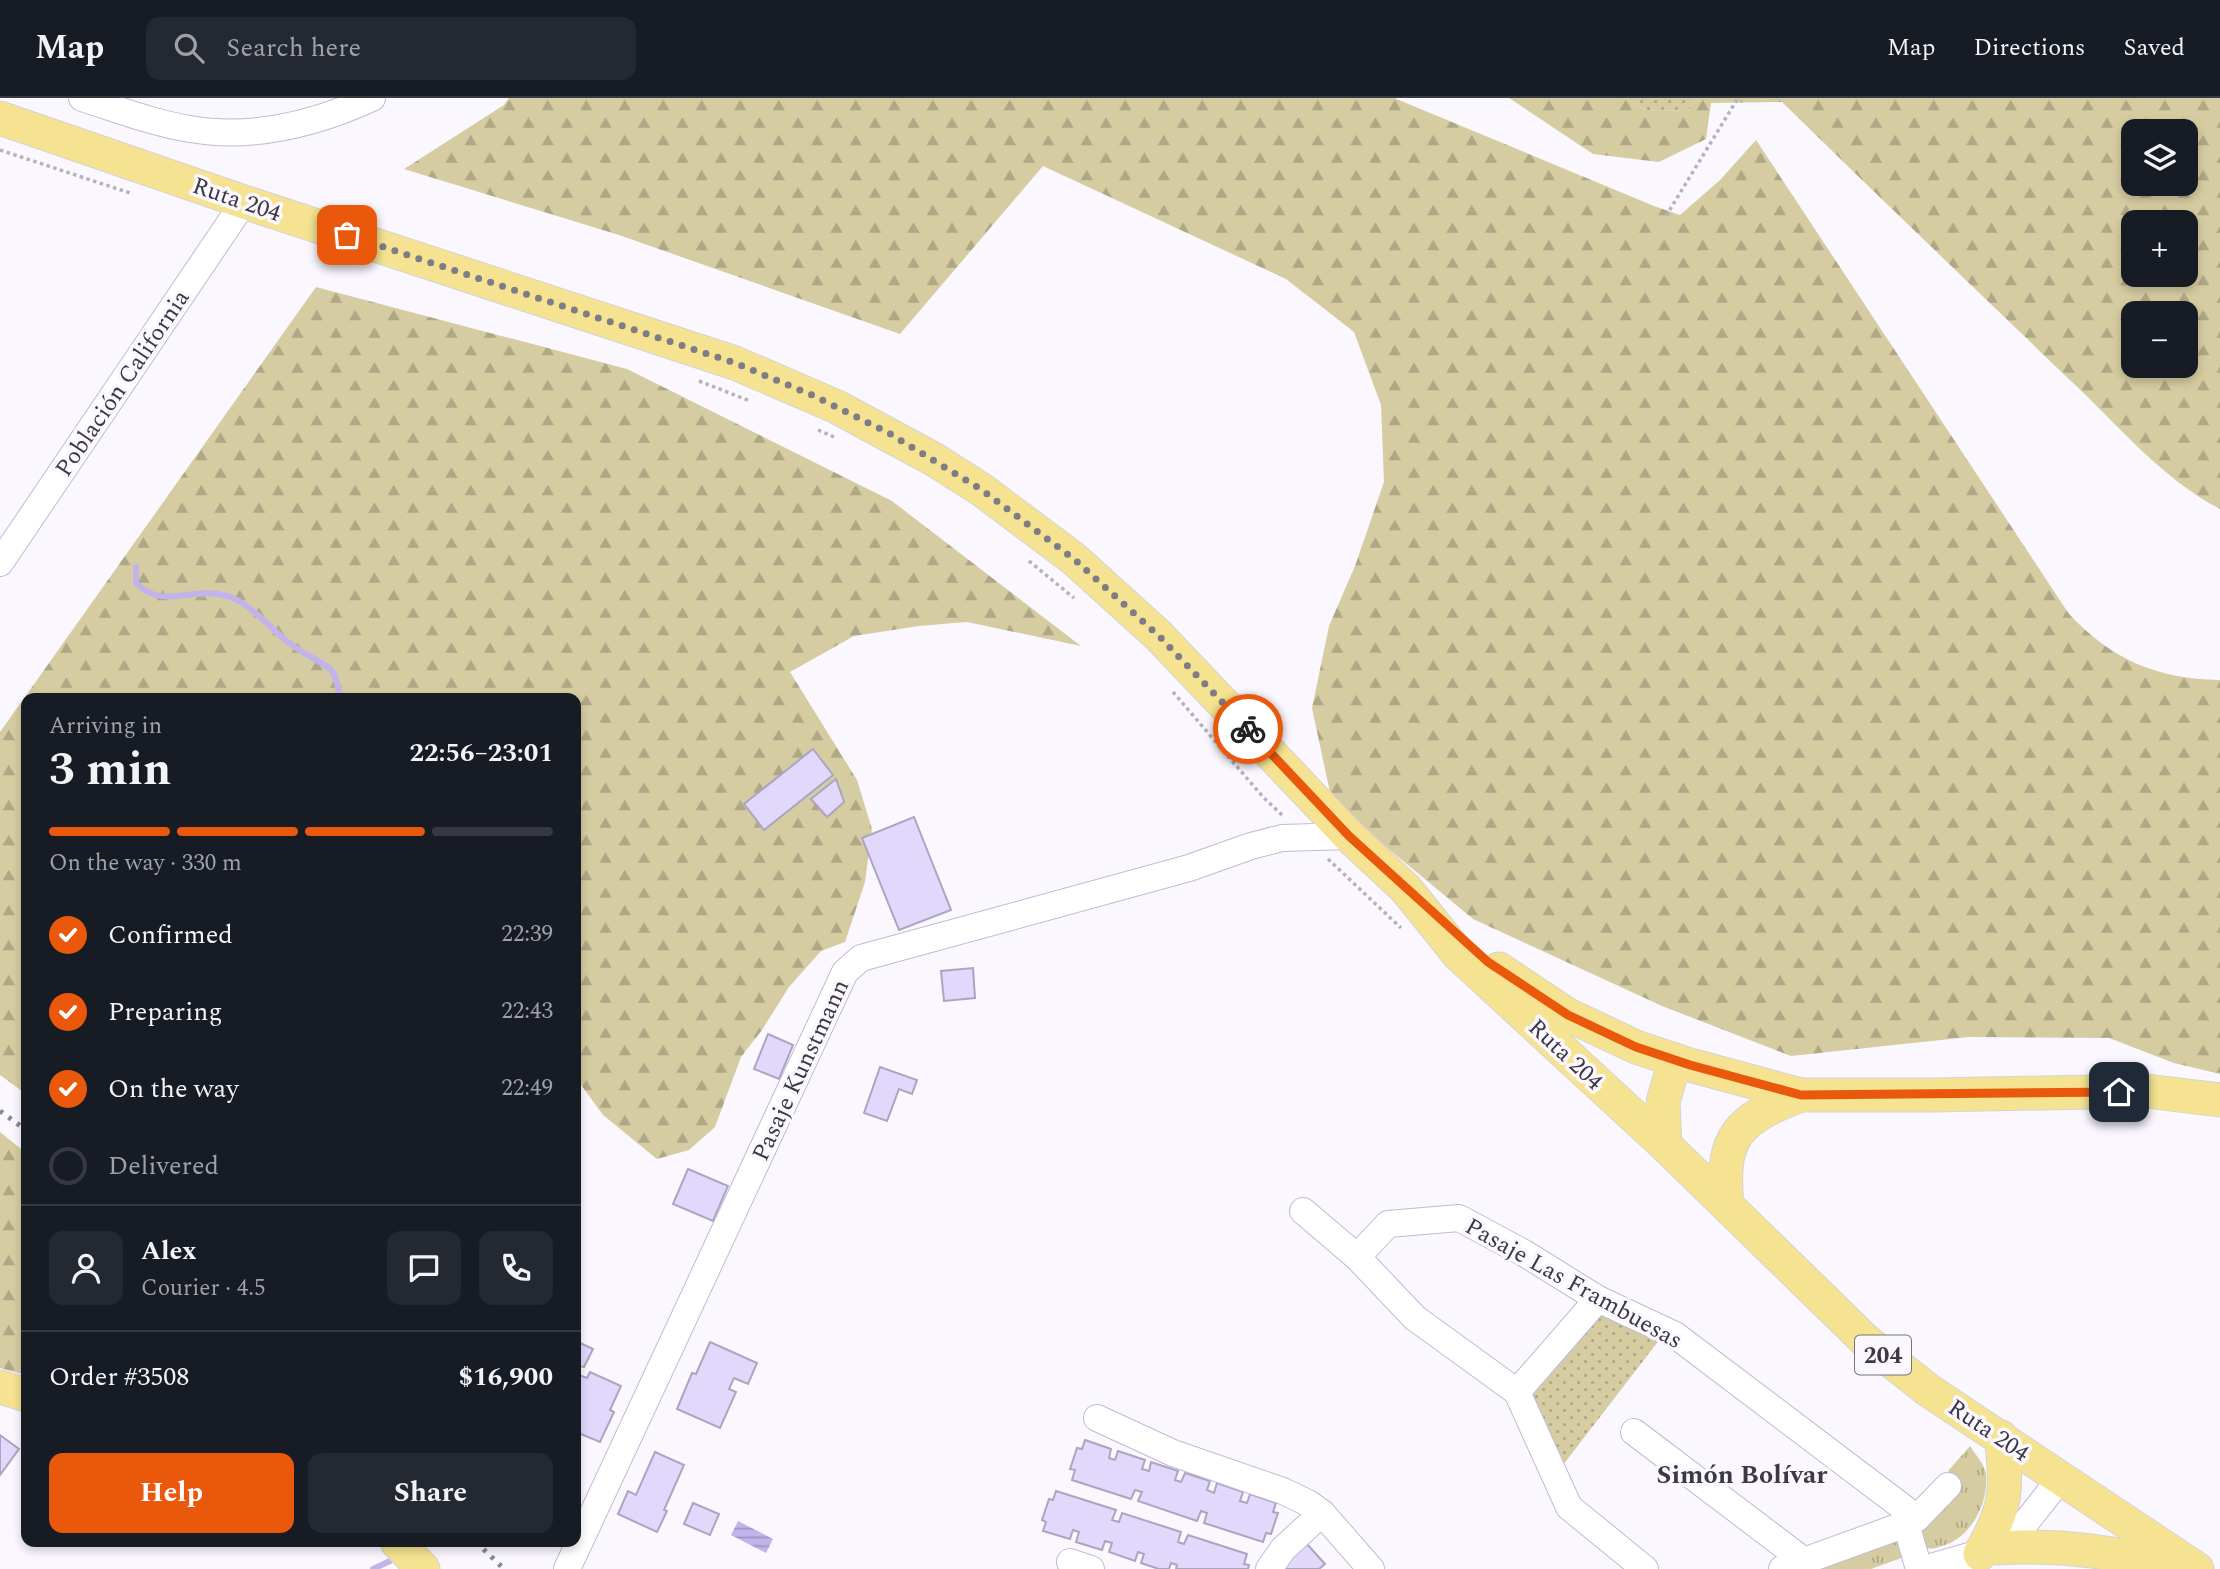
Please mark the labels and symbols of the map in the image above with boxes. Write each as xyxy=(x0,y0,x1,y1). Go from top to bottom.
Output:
street label: Ruta 204 xyxy=(188,168,286,232)
pin xyxy=(317,205,377,265)
street label: Población California xyxy=(47,282,199,485)
courier xyxy=(1213,694,1283,764)
street label: Pasaje Kunstmann xyxy=(743,974,859,1167)
street label: Ruta 204 xyxy=(1520,1010,1611,1099)
pin xyxy=(2089,1062,2149,1122)
street label: Pasaje Las Frambuesas xyxy=(1458,1209,1689,1359)
road number: 204 xyxy=(1855,1336,1911,1374)
street label: Ruta 204 xyxy=(1940,1390,2036,1471)
district label: Simón Bolívar xyxy=(1657,1455,1828,1495)

